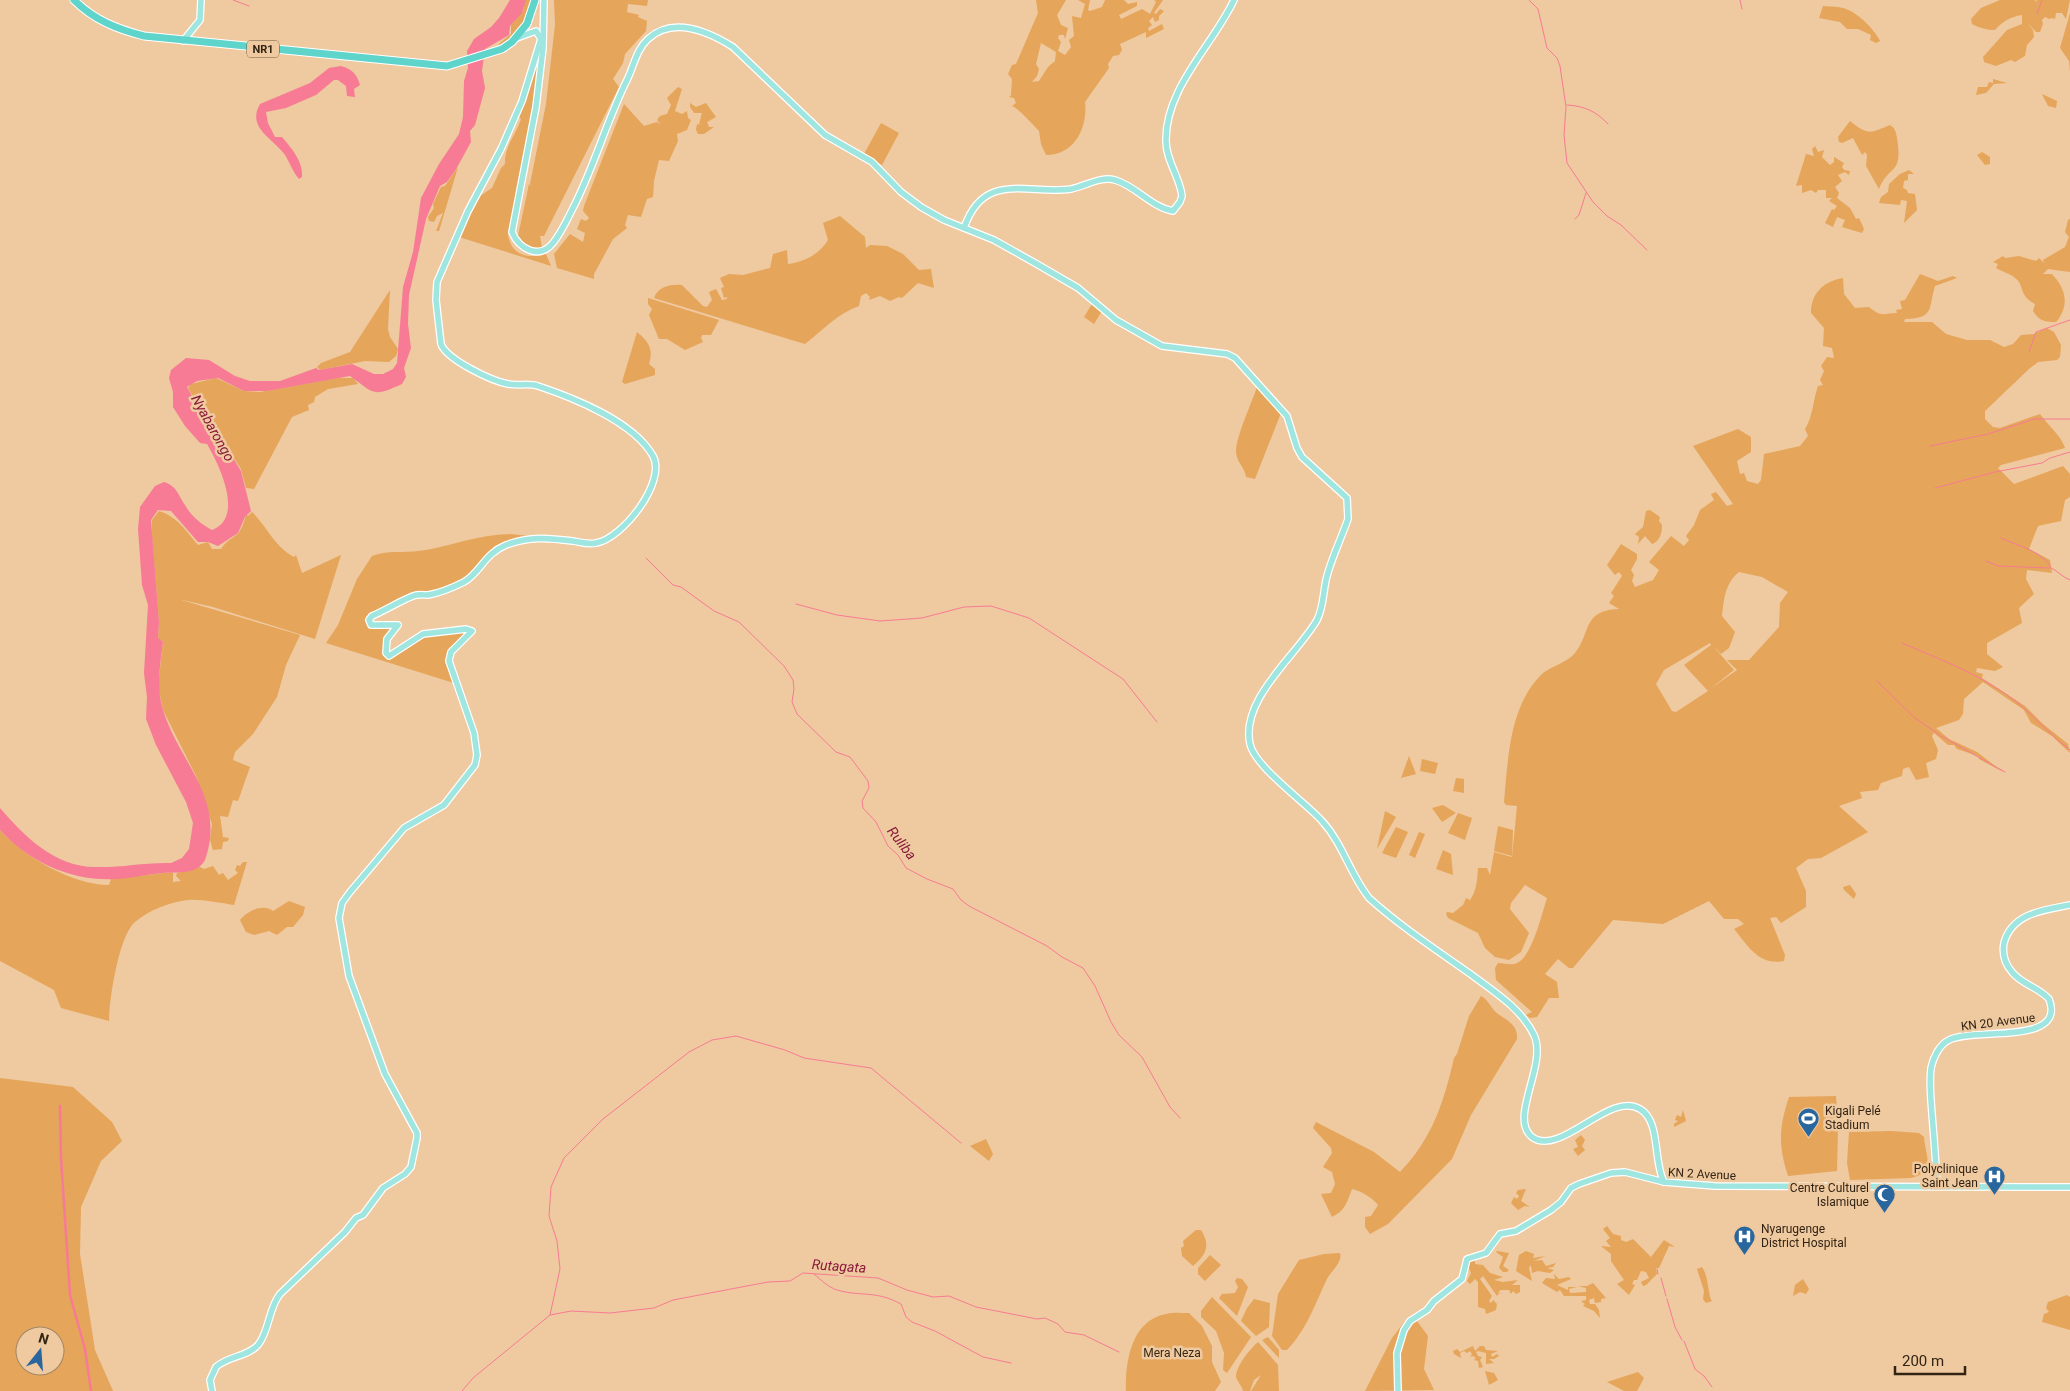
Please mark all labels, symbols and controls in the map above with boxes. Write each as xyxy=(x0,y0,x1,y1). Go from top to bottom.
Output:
road number: NR1 xyxy=(247,41,279,58)
water label: Nyabarongo xyxy=(188,392,238,464)
water label: Ruliba xyxy=(884,823,920,863)
street label: KN 20 Avenue xyxy=(1960,1010,2036,1034)
place label: Kigali Pelé Stadium xyxy=(1825,1104,1881,1132)
sports icon: Kigali Pelé Stadium xyxy=(1797,1106,1821,1137)
place label: Polyclinique Saint Jean xyxy=(1914,1162,1978,1190)
hospital icon: Polyclinique Saint Jean xyxy=(1982,1164,2006,1195)
street label: KN 2 Avenue xyxy=(1668,1165,1736,1183)
place label: Centre Culturel Islamique xyxy=(1790,1181,1869,1209)
mosque icon: Centre Culturel Islamique xyxy=(1873,1183,1897,1214)
place label: Nyarugenge District Hospital xyxy=(1761,1222,1847,1250)
hospital icon: Nyarugenge District Hospital xyxy=(1733,1224,1757,1255)
water label: Rutagata xyxy=(811,1256,867,1276)
north arrow xyxy=(15,1326,65,1376)
text: N xyxy=(37,1329,51,1348)
scale bar xyxy=(1895,1344,1965,1376)
park label: Mera Neza xyxy=(1143,1346,1201,1360)
text: 200 m xyxy=(1902,1352,1944,1370)

